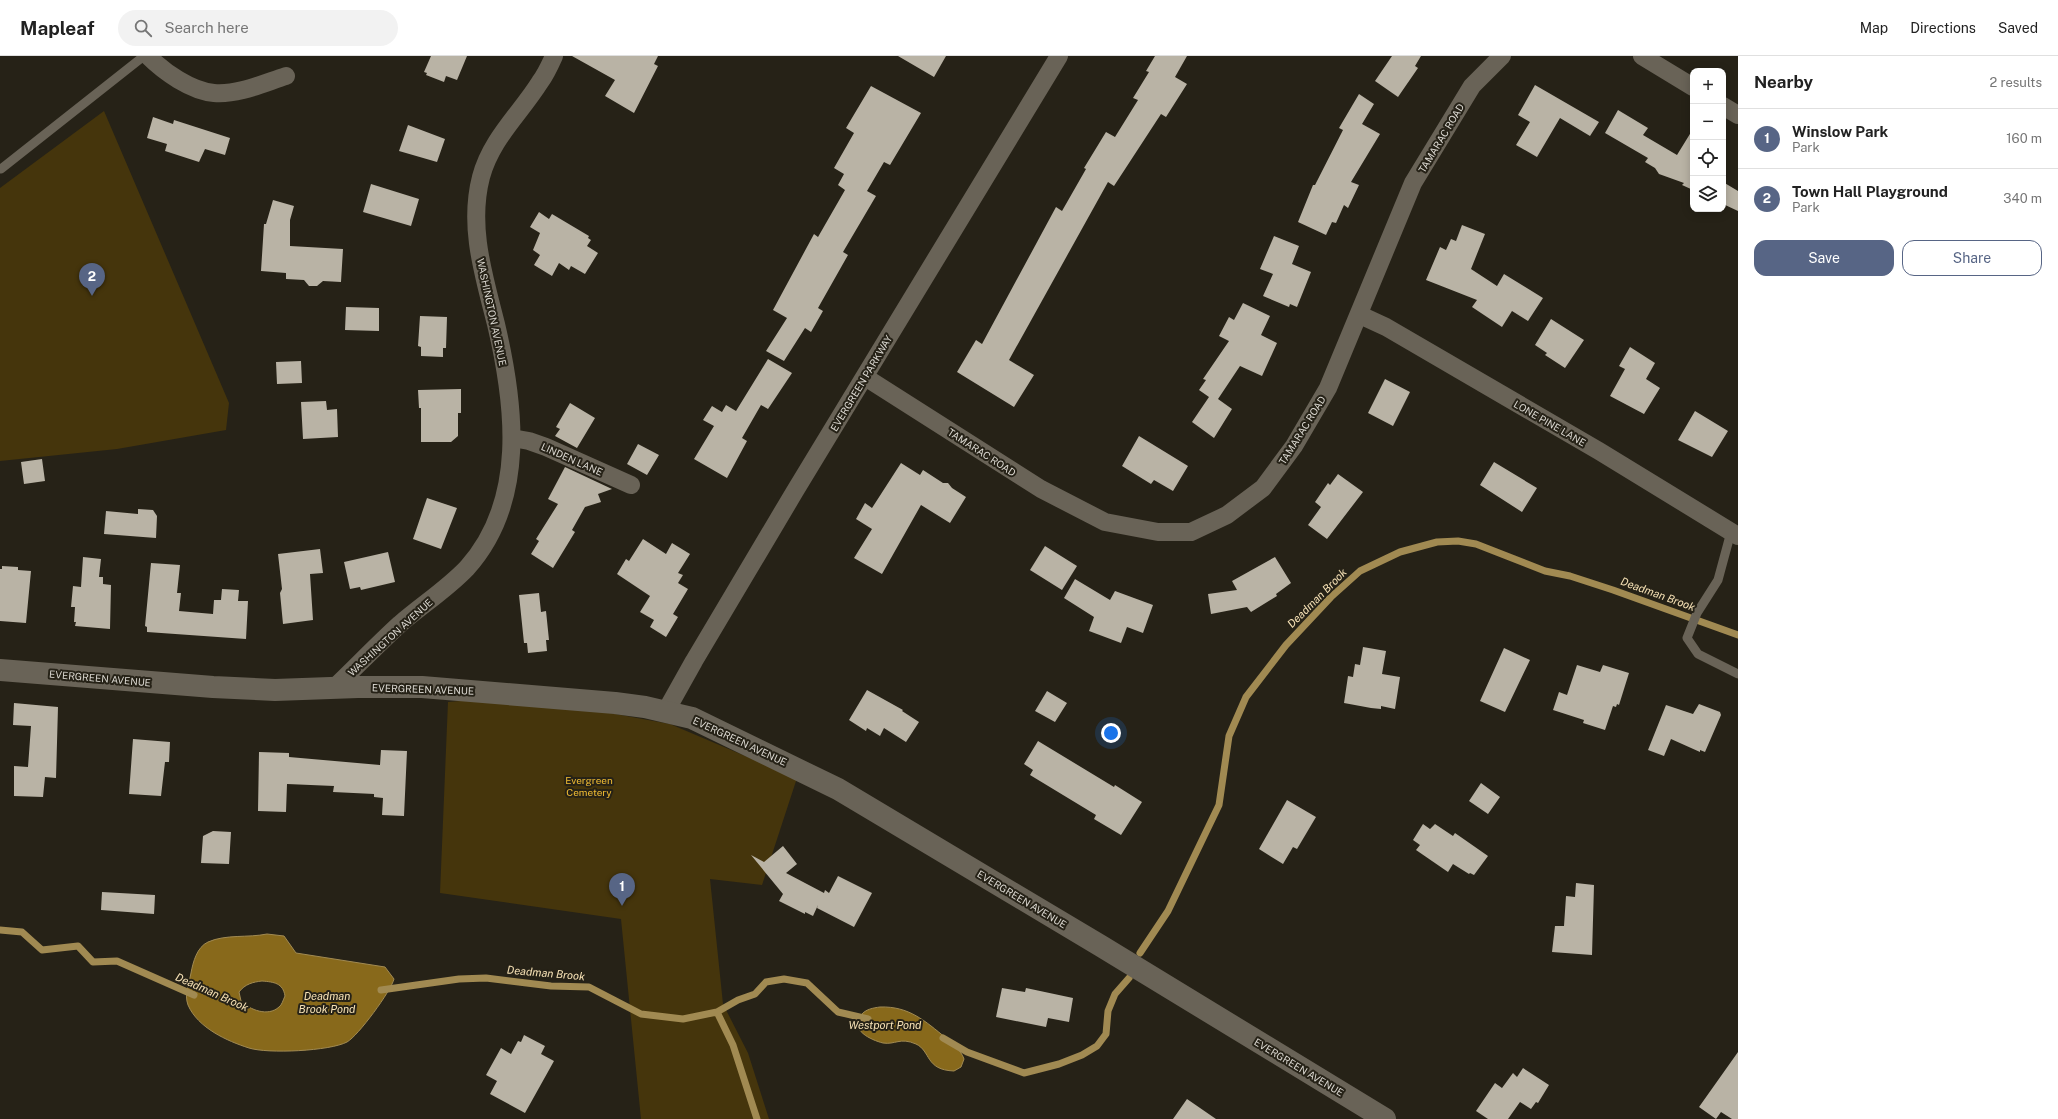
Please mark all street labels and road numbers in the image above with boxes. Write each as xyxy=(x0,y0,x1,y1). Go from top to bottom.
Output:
street label: TAMARAC ROAD xyxy=(1416,101,1466,175)
street label: WASHINGTON AVENUE xyxy=(475,257,509,367)
street label: EVERGREEN PARKWAY xyxy=(828,333,894,433)
street label: TAMARAC ROAD xyxy=(1276,393,1328,467)
street label: LONE PINE LANE xyxy=(1512,397,1588,449)
street label: TAMARAC ROAD xyxy=(946,426,1018,478)
street label: LINDEN LANE xyxy=(539,440,605,478)
street label: WASHINGTON AVENUE xyxy=(345,596,435,678)
street label: EVERGREEN AVENUE xyxy=(49,668,151,688)
street label: EVERGREEN AVENUE xyxy=(372,681,474,697)
street label: EVERGREEN AVENUE xyxy=(691,714,789,768)
street label: EVERGREEN AVENUE xyxy=(975,868,1069,930)
street label: EVERGREEN AVENUE xyxy=(1252,1036,1346,1098)

